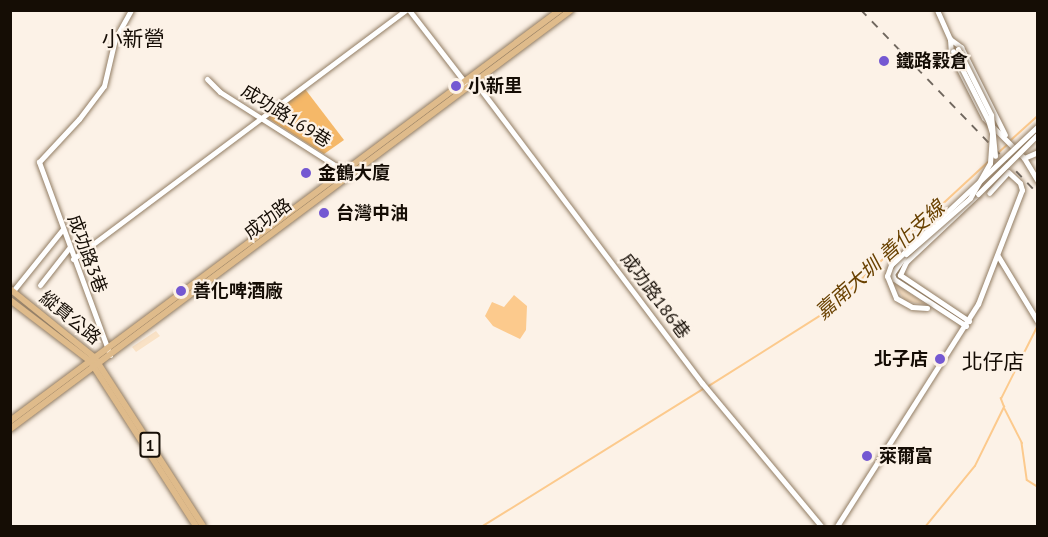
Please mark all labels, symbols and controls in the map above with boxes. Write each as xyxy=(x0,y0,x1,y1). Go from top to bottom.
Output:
district label: 小新營 xyxy=(102,26,164,52)
place label: 鐵路穀倉 xyxy=(896,50,968,72)
marker: 鐵路穀倉 xyxy=(877,54,891,68)
place label: 小新里 xyxy=(468,75,522,97)
marker: 小新里 xyxy=(449,79,463,93)
street label: 成功路169巷 xyxy=(237,80,335,152)
place label: 金鶴大廈 xyxy=(318,162,390,184)
marker: 金鶴大廈 xyxy=(299,166,313,180)
street label: 成功路 xyxy=(240,194,296,244)
water label: 嘉南大圳 善化支線 xyxy=(811,196,949,324)
place label: 台灣中油 xyxy=(336,202,408,224)
marker: 台灣中油 xyxy=(317,206,331,220)
street label: 成功路3巷 xyxy=(63,212,111,296)
street label: 成功路186巷 xyxy=(616,249,694,343)
place label: 善化啤酒廠 xyxy=(193,280,283,302)
marker: 善化啤酒廠 xyxy=(174,284,188,298)
street label: 縱貫公路 xyxy=(35,287,105,349)
place label: 北子店 xyxy=(874,348,928,370)
district label: 北仔店 xyxy=(962,349,1024,375)
marker: 北子店 xyxy=(933,352,947,366)
road number: 1 xyxy=(138,432,162,458)
place label: 萊爾富 xyxy=(879,445,933,467)
marker: 萊爾富 xyxy=(860,449,874,463)

